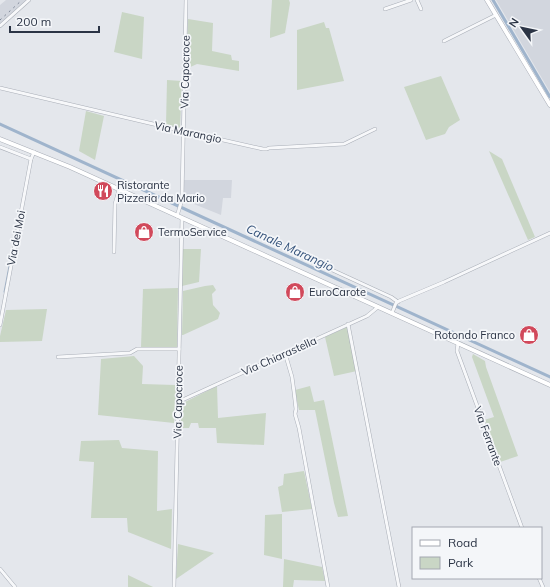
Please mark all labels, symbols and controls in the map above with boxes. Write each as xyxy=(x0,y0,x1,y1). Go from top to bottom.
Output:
scale bar xyxy=(10,8,99,34)
north arrow xyxy=(502,8,542,48)
text: 200 m xyxy=(16,14,51,29)
text: N xyxy=(505,15,522,30)
street label: Via Capocroce xyxy=(177,35,193,109)
street label: Via Marangio xyxy=(153,118,223,146)
place label: Ristorante Pizzeria da Mario xyxy=(117,178,205,205)
restaurant icon: Ristorante Pizzeria da Mario xyxy=(92,180,114,202)
street label: Via dei Moi xyxy=(4,209,28,267)
shop icon: TermoService xyxy=(133,221,155,243)
water label: Canale Marangio xyxy=(244,221,337,274)
place label: TermoService xyxy=(158,225,227,239)
shop icon: EuroCarote xyxy=(284,281,306,303)
place label: EuroCarote xyxy=(309,285,366,299)
shop icon: Rotondo Franco xyxy=(518,324,540,346)
place label: Rotondo Franco xyxy=(434,328,515,342)
street label: Via Chiarastella xyxy=(239,333,319,379)
street label: Via Capocroce xyxy=(170,365,186,439)
street label: Via Ferrante xyxy=(471,404,505,468)
legend xyxy=(412,527,542,579)
text: Road xyxy=(448,535,477,550)
text: Park xyxy=(448,555,474,570)

